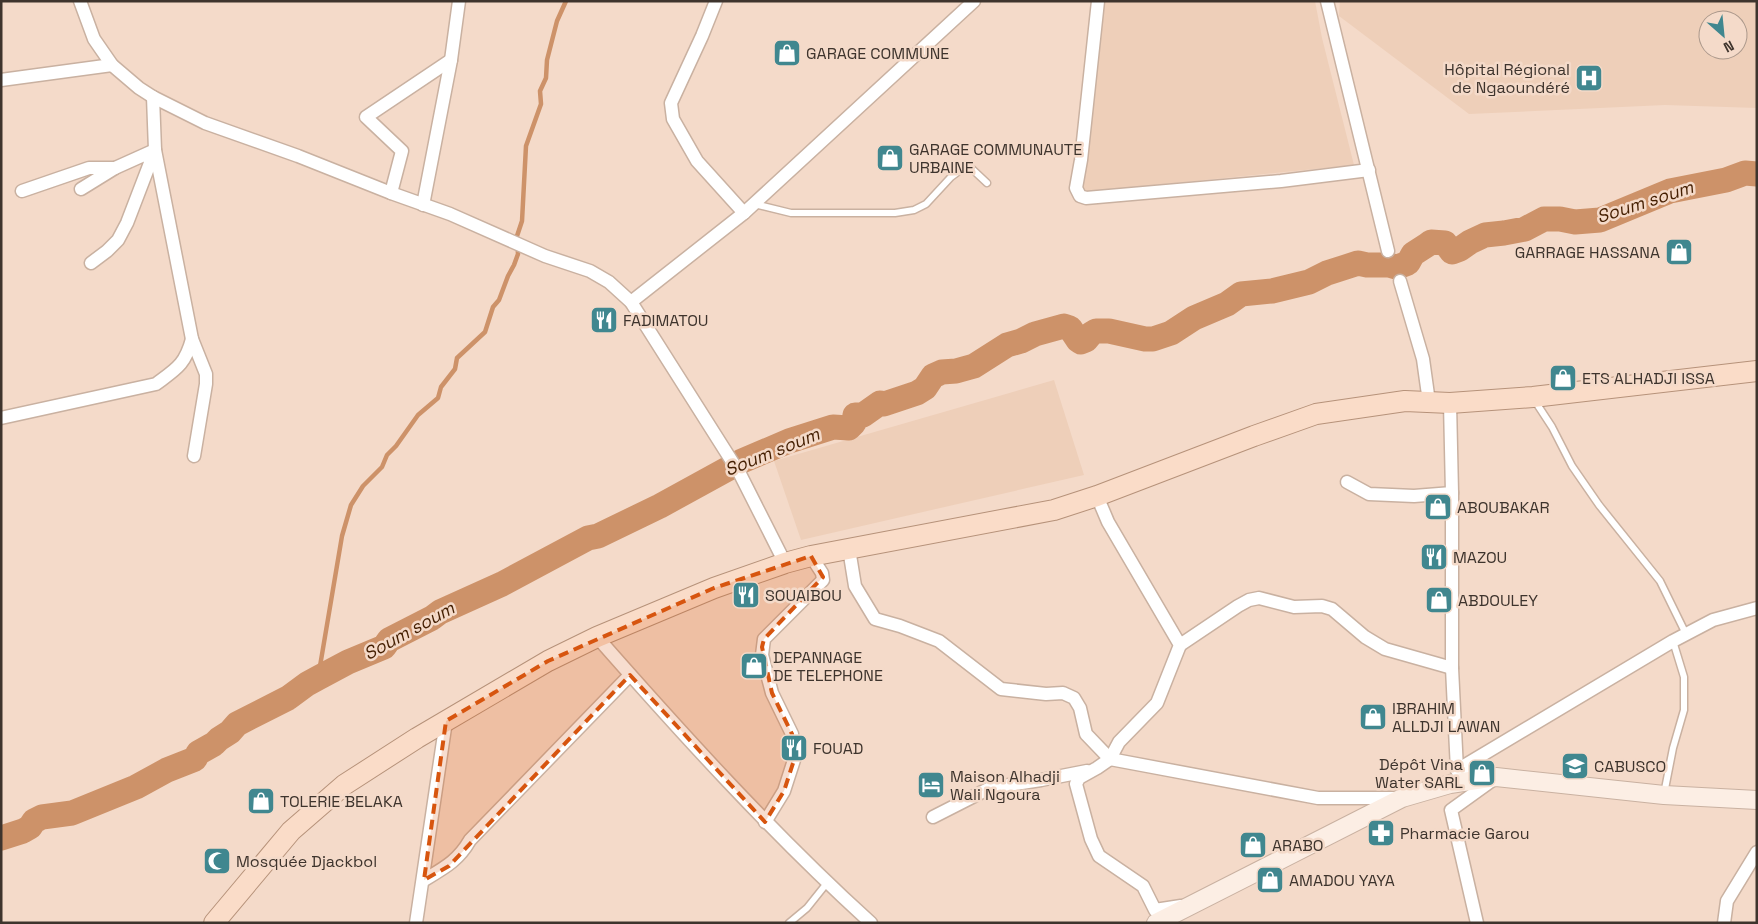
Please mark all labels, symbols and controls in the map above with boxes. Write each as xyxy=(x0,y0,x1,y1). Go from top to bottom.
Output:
north arrow xyxy=(1698,10,1748,60)
text: N xyxy=(1721,36,1737,57)
shop icon: GARAGE COMMUNE xyxy=(772,38,802,68)
place label: GARAGE COMMUNE xyxy=(806,43,949,64)
place label: Hôpital Régional de Ngaoundéré xyxy=(1444,59,1570,98)
hospital icon: Hôpital Régional de Ngaoundéré xyxy=(1574,63,1604,93)
place label: GARAGE COMMUNAUTE URBAINE xyxy=(909,139,1082,178)
shop icon: GARAGE COMMUNAUTE URBAINE xyxy=(875,143,905,173)
water label: Soum soum xyxy=(1594,175,1697,228)
shop icon: GARRAGE HASSANA xyxy=(1664,237,1694,267)
place label: GARRAGE HASSANA xyxy=(1515,242,1660,263)
restaurant icon: FADIMATOU xyxy=(589,305,619,335)
place label: FADIMATOU xyxy=(623,310,709,331)
shop icon: ETS ALHADJI ISSA xyxy=(1548,363,1578,393)
place label: ETS ALHADJI ISSA xyxy=(1582,368,1715,389)
water label: Soum soum xyxy=(721,422,823,481)
shop icon: ABOUBAKAR xyxy=(1423,492,1453,522)
place label: ABOUBAKAR xyxy=(1457,497,1550,518)
restaurant icon: MAZOU xyxy=(1419,542,1449,572)
place label: MAZOU xyxy=(1453,547,1507,568)
restaurant icon: SOUAIBOU xyxy=(731,580,761,610)
place label: SOUAIBOU xyxy=(765,585,842,606)
shop icon: ABDOULEY xyxy=(1424,585,1454,615)
place label: ABDOULEY xyxy=(1458,590,1538,611)
water label: Soum soum xyxy=(359,596,459,665)
place label: DEPANNAGE DE TELEPHONE xyxy=(773,647,883,686)
shop icon: DEPANNAGE DE TELEPHONE xyxy=(739,651,769,681)
place label: IBRAHIM ALLDJI LAWAN xyxy=(1392,698,1500,737)
shop icon: IBRAHIM ALLDJI LAWAN xyxy=(1358,702,1388,732)
restaurant icon: FOUAD xyxy=(779,733,809,763)
place label: FOUAD xyxy=(813,738,863,759)
school or university icon: CABUSCO xyxy=(1560,751,1590,781)
place label: Dépôt Vina Water SARL xyxy=(1375,754,1463,793)
place label: CABUSCO xyxy=(1594,756,1666,777)
shop icon: Dépôt Vina Water SARL xyxy=(1467,758,1497,788)
place label: Maison Alhadji Wali Ngoura xyxy=(950,766,1060,805)
hotel icon: Maison Alhadji Wali Ngoura xyxy=(916,770,946,800)
shop icon: TOLERIE BELAKA xyxy=(246,786,276,816)
place label: TOLERIE BELAKA xyxy=(280,791,403,812)
pharmacy icon: Pharmacie Garou xyxy=(1366,818,1396,848)
place label: Pharmacie Garou xyxy=(1400,823,1530,844)
shop icon: ARABO xyxy=(1238,830,1268,860)
place label: ARABO xyxy=(1272,835,1324,856)
mosque icon: Mosquée Djackbol xyxy=(202,846,232,876)
place label: Mosquée Djackbol xyxy=(236,851,377,872)
shop icon: AMADOU YAYA xyxy=(1255,865,1285,895)
place label: AMADOU YAYA xyxy=(1289,870,1395,891)

